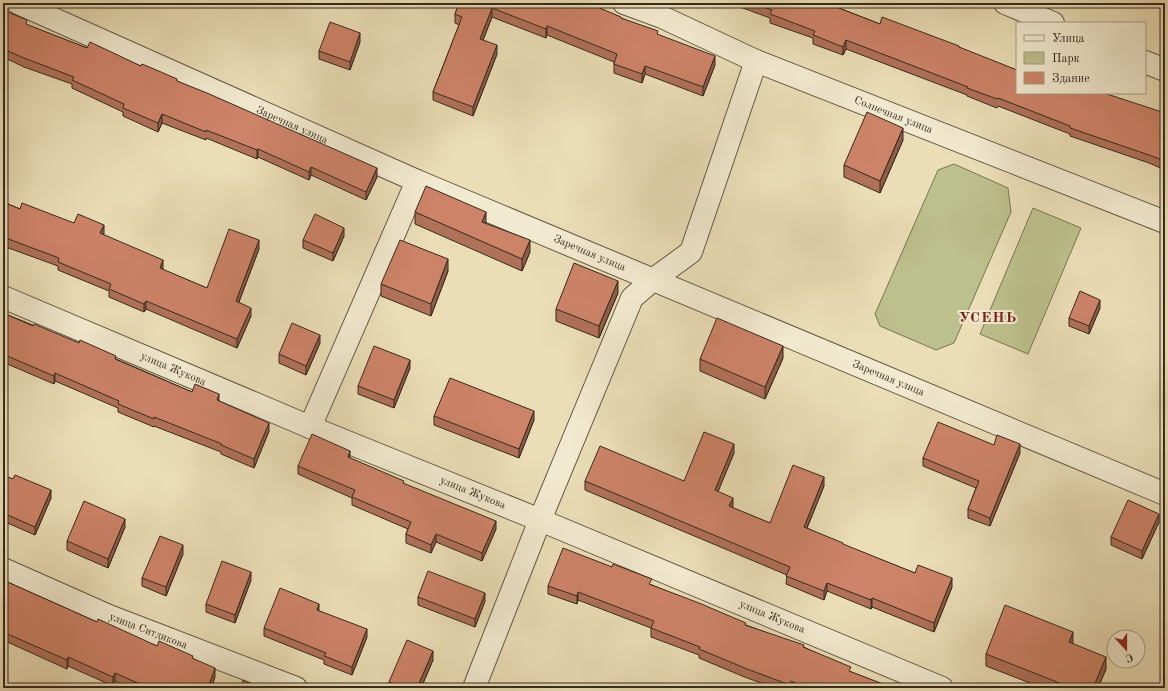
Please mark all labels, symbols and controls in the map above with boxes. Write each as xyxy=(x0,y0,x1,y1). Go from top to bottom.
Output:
legend xyxy=(1016,22,1146,94)
text: Улица xyxy=(1052,33,1085,45)
text: Парк xyxy=(1052,53,1080,65)
text: Здание xyxy=(1052,73,1090,85)
street label: Солнечная улица xyxy=(853,95,935,136)
street label: Заречная улица xyxy=(255,105,330,146)
street label: Заречная улица xyxy=(552,233,628,273)
district label: УСЕНЬ xyxy=(959,311,1017,326)
street label: улица Жукова xyxy=(139,350,208,388)
street label: Заречная улица xyxy=(851,358,927,398)
street label: улица Жукова xyxy=(438,475,508,511)
street label: улица Жукова xyxy=(738,598,807,636)
street label: улица Ситдикова xyxy=(108,611,189,651)
north arrow xyxy=(1106,629,1146,669)
text: С xyxy=(1124,650,1134,663)

